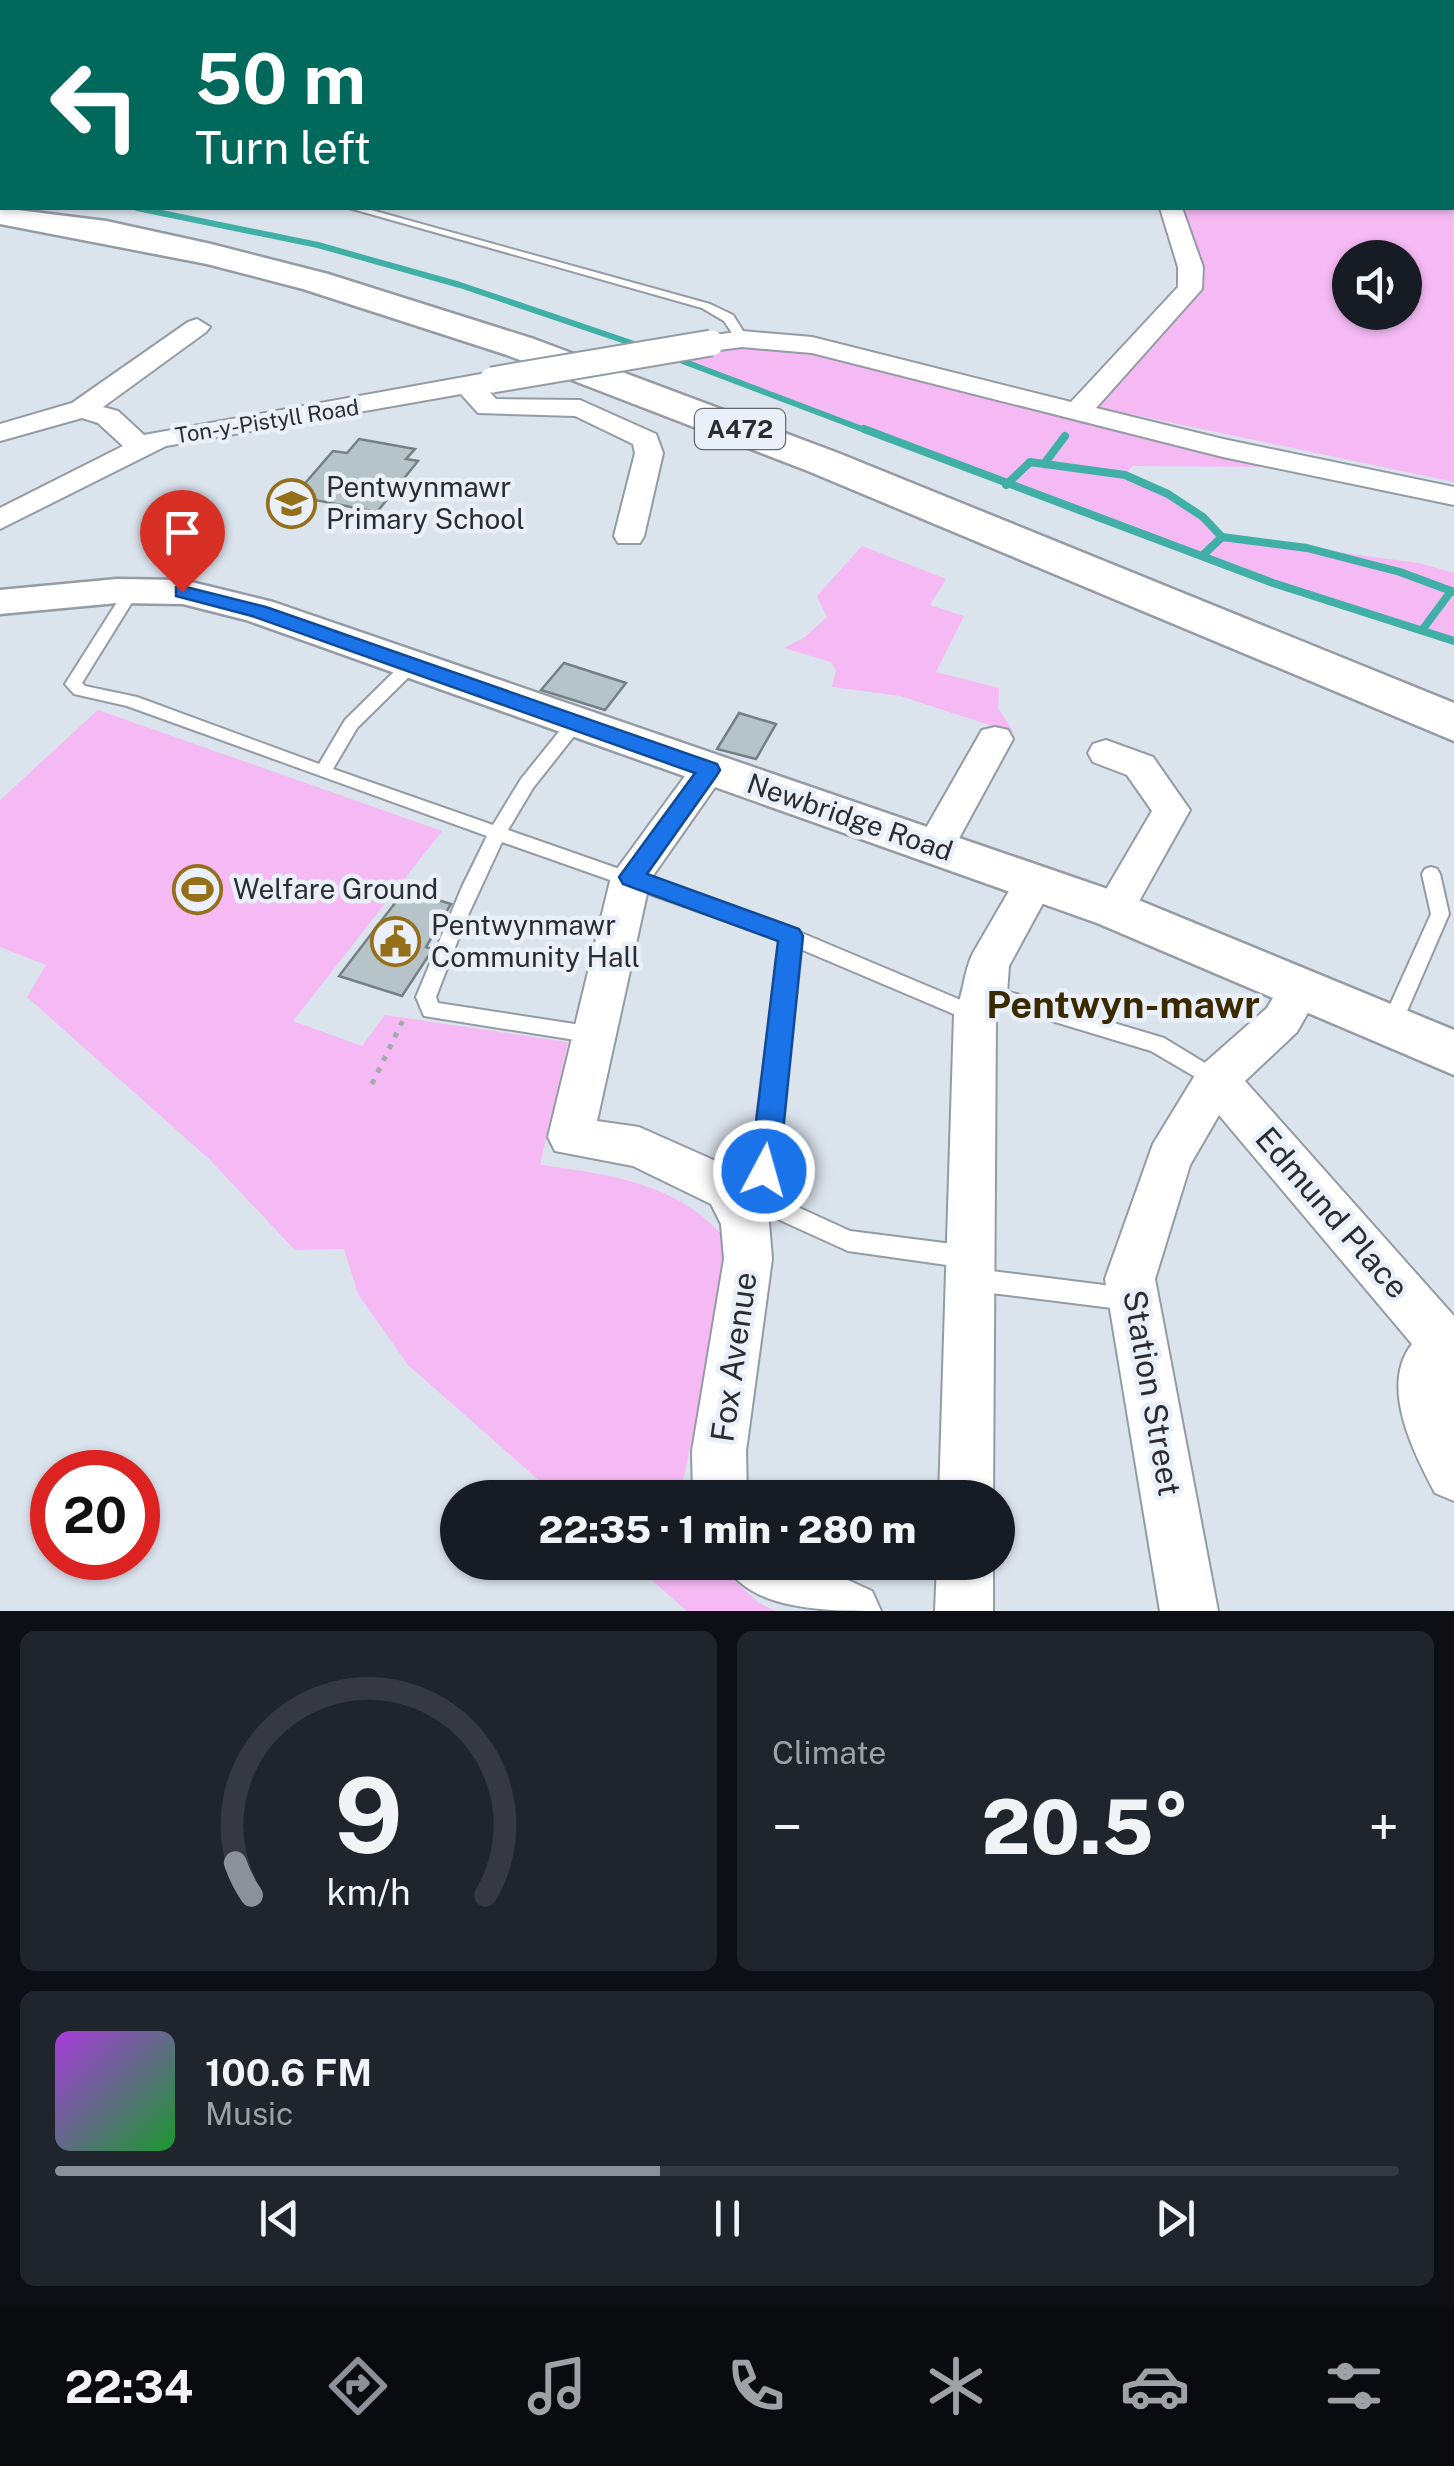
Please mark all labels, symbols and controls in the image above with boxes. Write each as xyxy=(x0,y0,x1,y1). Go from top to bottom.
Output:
text: 50 m xyxy=(195,37,366,120)
icon: left xyxy=(30,40,160,170)
text: Turn left xyxy=(195,121,371,174)
map controls xyxy=(1332,240,1422,330)
button: sound xyxy=(1332,240,1422,330)
street label: Ton-y-Pistyll Road xyxy=(173,394,361,448)
road number: A472 xyxy=(695,409,785,449)
place label: Pentwynmawr Primary School xyxy=(326,470,525,535)
school or university icon: Pentwynmawr Primary School xyxy=(265,477,317,529)
pin xyxy=(140,490,225,593)
icon: arrive xyxy=(155,505,210,560)
street label: Newbridge Road xyxy=(743,766,957,867)
sports icon: Welfare Ground xyxy=(172,863,224,915)
place label: Welfare Ground xyxy=(233,872,438,905)
place label: Pentwynmawr Community Hall xyxy=(431,908,640,973)
public building icon: Pentwynmawr Community Hall xyxy=(370,915,422,967)
district label: Pentwyn-mawr xyxy=(986,982,1260,1027)
position arrow xyxy=(712,1119,816,1223)
street label: Edmund Place xyxy=(1248,1120,1416,1305)
street label: Fox Avenue xyxy=(703,1270,764,1444)
street label: Station Street xyxy=(1116,1287,1189,1499)
speed limit sign: 20 xyxy=(30,1450,160,1580)
text: 22:35 · 1 min · 280 m xyxy=(539,1507,916,1552)
text: Climate xyxy=(772,1734,886,1771)
text: 9 xyxy=(334,1754,403,1876)
text: 20.5° xyxy=(982,1783,1189,1871)
text: − xyxy=(772,1795,803,1859)
text: + xyxy=(1369,1795,1399,1859)
text: km/h xyxy=(326,1871,411,1913)
text: 100.6 FM xyxy=(205,2050,372,2095)
text: Music xyxy=(205,2095,293,2132)
icon: previous xyxy=(252,2191,307,2246)
icon: pause xyxy=(700,2191,755,2246)
icon: next xyxy=(1148,2191,1203,2246)
icon: directions xyxy=(323,2351,393,2421)
icon: music xyxy=(522,2351,592,2421)
icon: phone xyxy=(721,2351,791,2421)
icon: climate xyxy=(921,2351,991,2421)
icon: car xyxy=(1120,2351,1190,2421)
icon: filters xyxy=(1319,2351,1389,2421)
text: 22:34 xyxy=(65,2360,193,2413)

